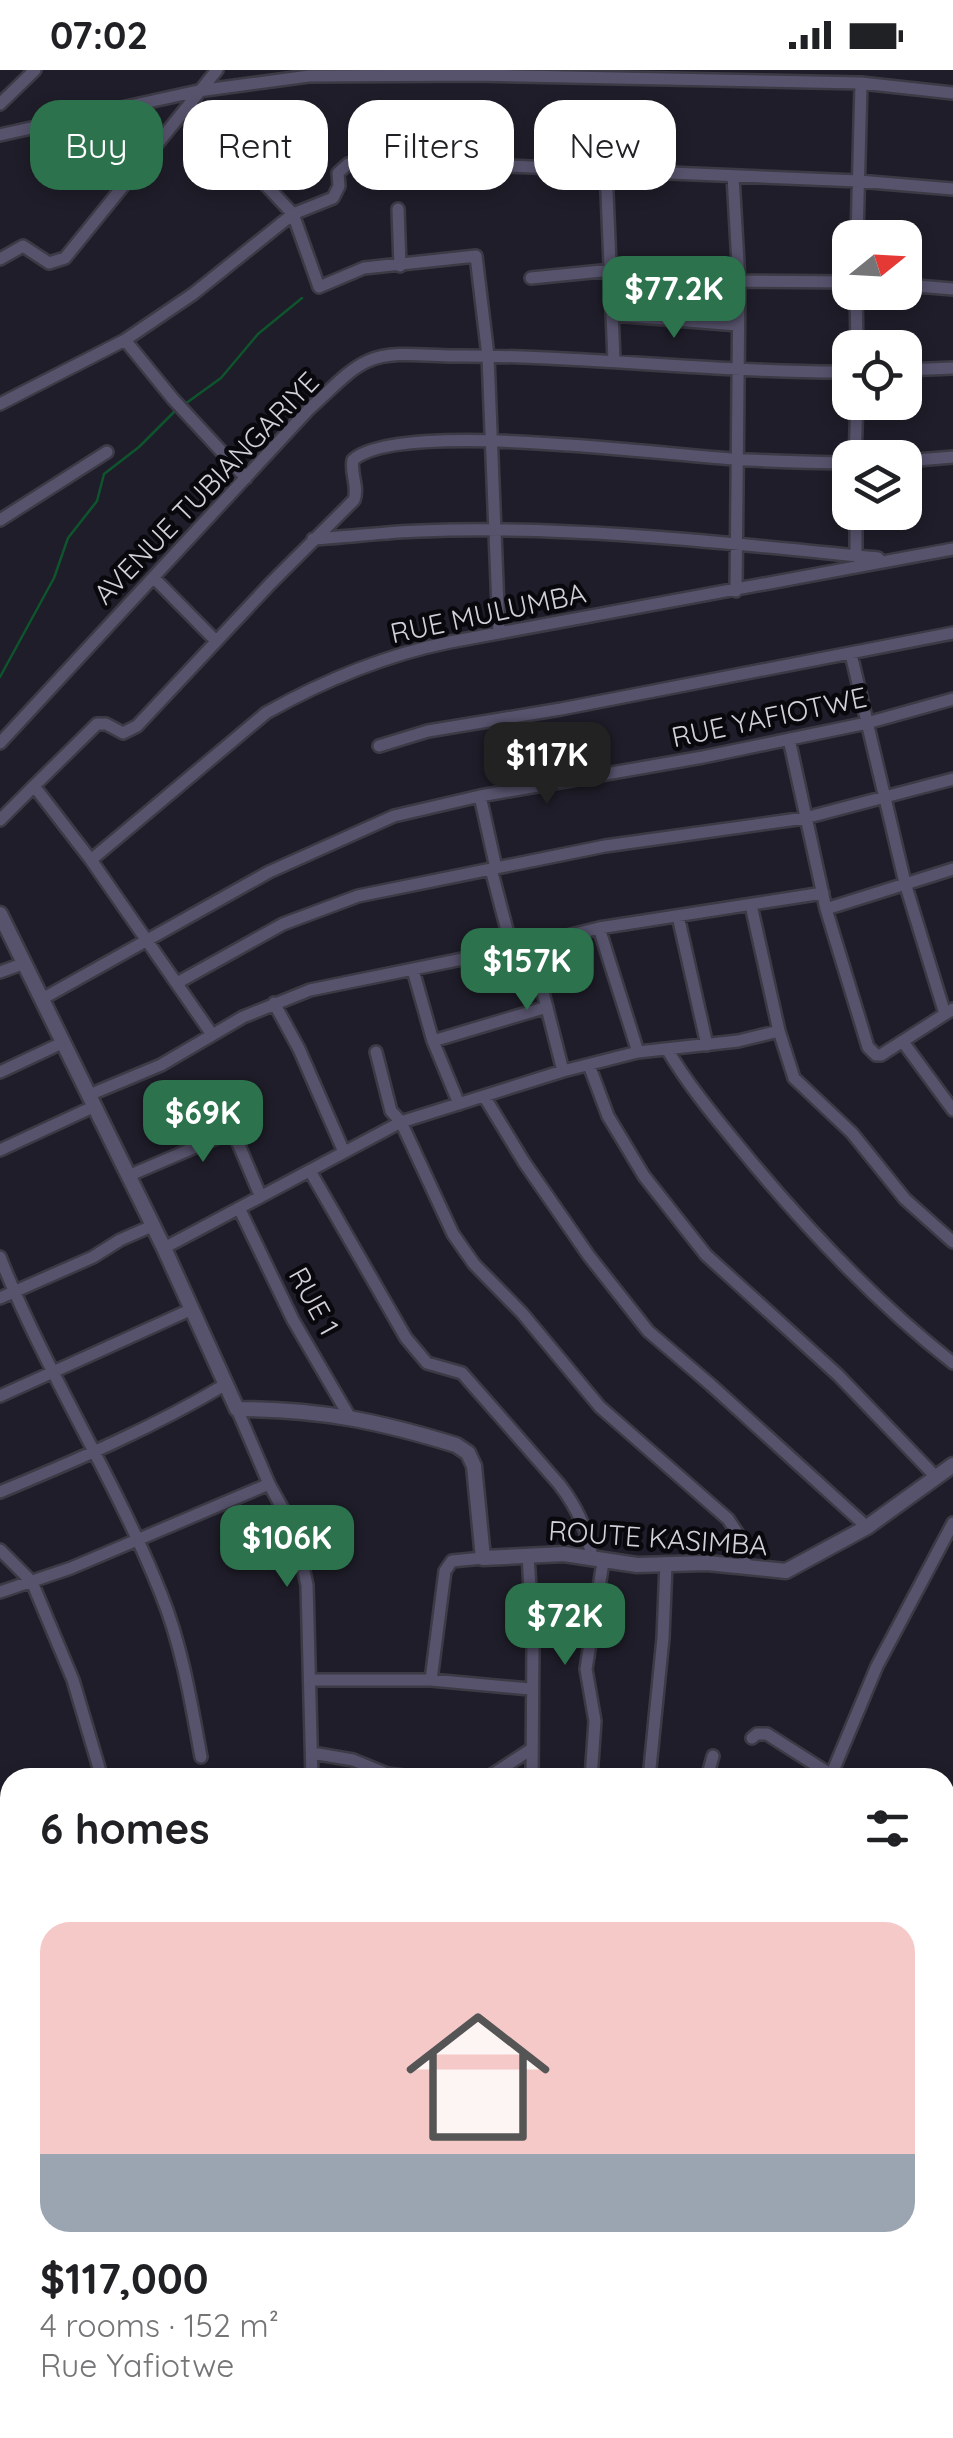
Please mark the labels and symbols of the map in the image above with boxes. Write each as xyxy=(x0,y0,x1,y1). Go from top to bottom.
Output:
north arrow xyxy=(832,220,922,310)
pin: $77.2K xyxy=(593,256,755,341)
street label: AVENUE TUBIANGARIYE xyxy=(86,364,326,611)
street label: RUE MULUMBA xyxy=(387,575,589,650)
street label: RUE YAFIOTWE xyxy=(668,679,870,754)
pin: $117K xyxy=(477,722,617,807)
pin: $157K xyxy=(457,928,597,1013)
pin: $69K xyxy=(144,1080,262,1165)
street label: RUE 1 xyxy=(282,1261,347,1341)
pin: $106K xyxy=(217,1505,357,1590)
street label: ROUTE KASIMBA xyxy=(547,1512,769,1563)
pin: $72K xyxy=(506,1583,624,1668)

